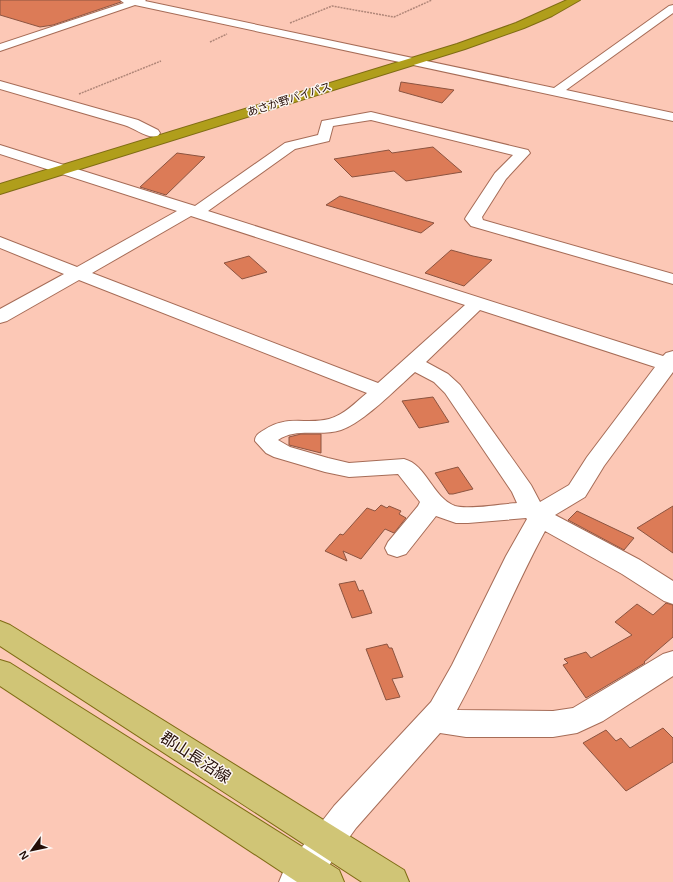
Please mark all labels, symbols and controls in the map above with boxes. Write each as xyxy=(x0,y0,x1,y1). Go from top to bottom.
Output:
street label: あさか野バイパス xyxy=(245,80,333,118)
street label: 郡山長沼線 xyxy=(158,729,234,786)
north arrow xyxy=(12,830,52,870)
text: N xyxy=(16,849,31,862)

